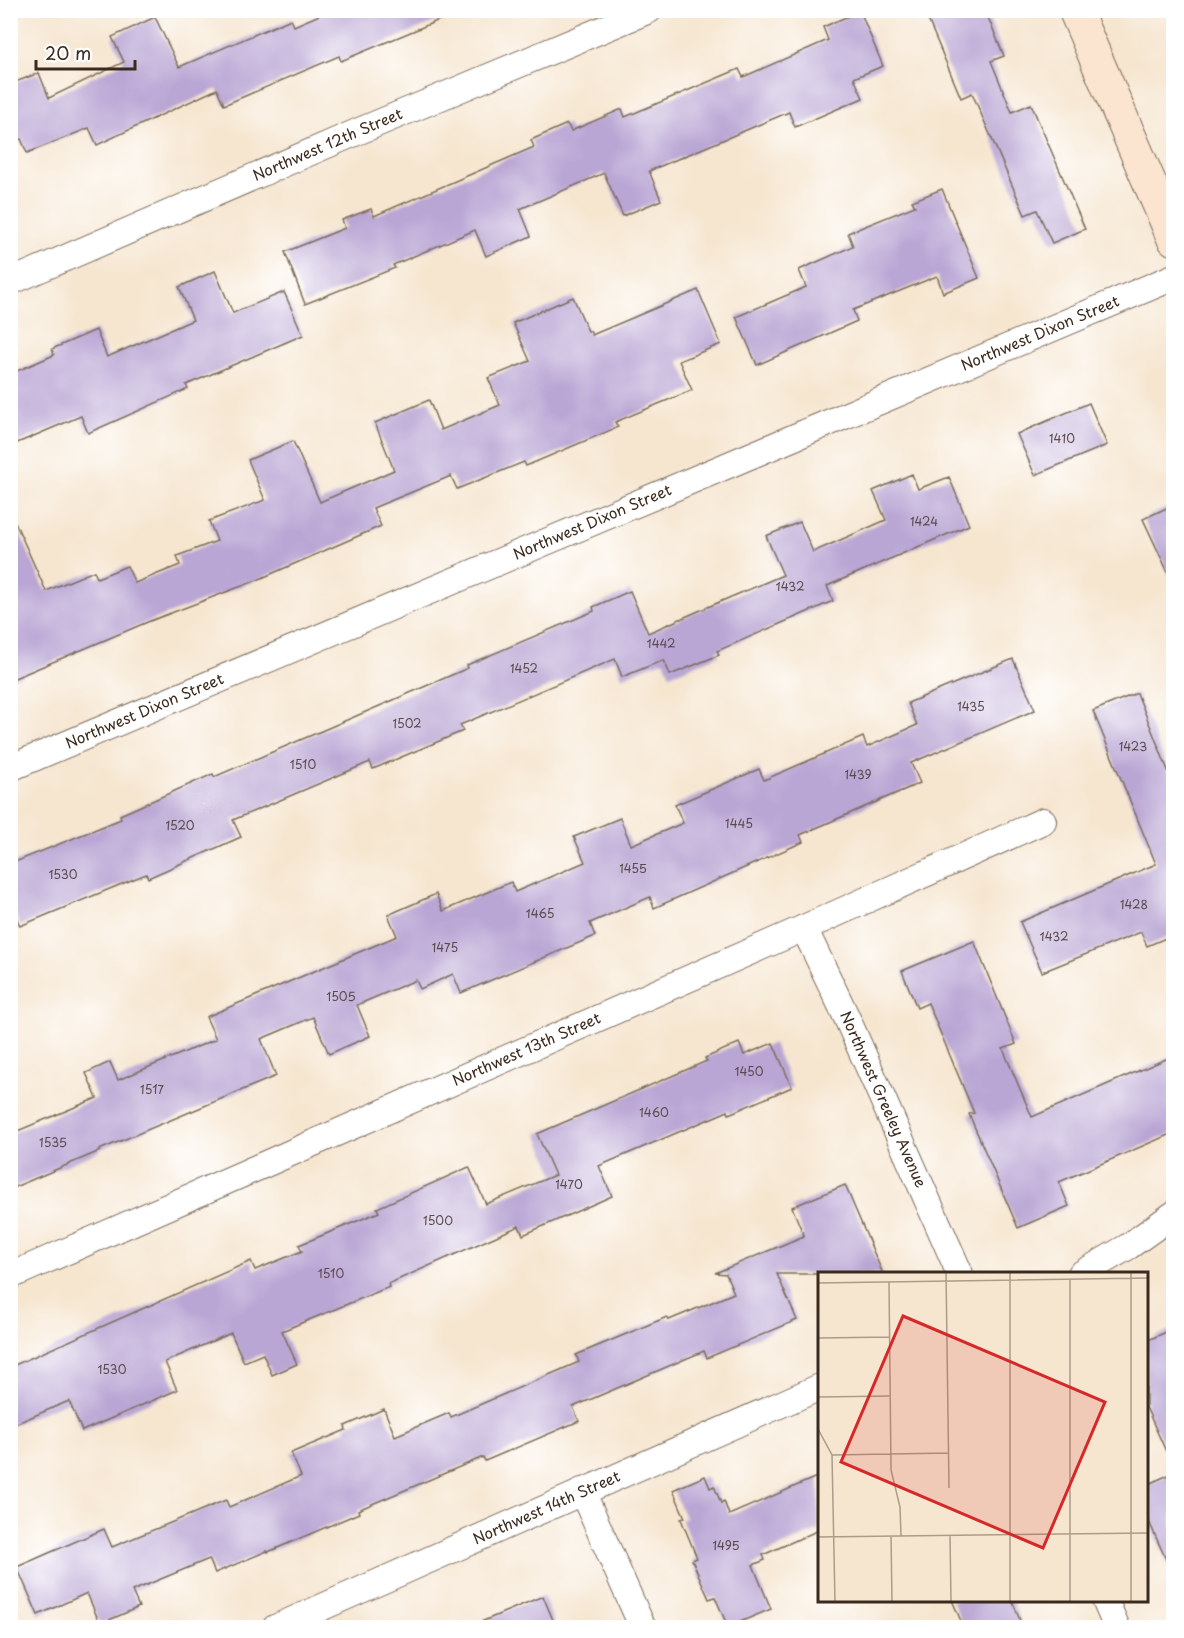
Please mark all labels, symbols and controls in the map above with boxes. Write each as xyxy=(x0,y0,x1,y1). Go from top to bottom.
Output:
scale bar xyxy=(36,33,135,71)
text: 20 m xyxy=(45,39,91,66)
street label: Northwest 12th Street xyxy=(249,101,406,186)
street label: Northwest Dixon Street xyxy=(957,288,1122,376)
house number: 1410 xyxy=(1049,429,1075,447)
street label: Northwest Dixon Street xyxy=(509,477,675,565)
house number: 1424 xyxy=(910,512,938,530)
house number: 1432 xyxy=(776,577,804,595)
house number: 1442 xyxy=(646,634,676,652)
house number: 1452 xyxy=(510,659,538,677)
street label: Northwest Dixon Street xyxy=(61,666,227,754)
house number: 1435 xyxy=(957,697,985,715)
house number: 1502 xyxy=(392,714,422,732)
house number: 1423 xyxy=(1119,737,1147,755)
house number: 1510 xyxy=(290,755,316,773)
house number: 1439 xyxy=(845,765,871,783)
house number: 1445 xyxy=(725,814,753,832)
house number: 1520 xyxy=(165,816,195,834)
house number: 1455 xyxy=(619,859,647,877)
house number: 1530 xyxy=(48,865,78,883)
house number: 1428 xyxy=(1120,895,1148,913)
house number: 1465 xyxy=(526,904,554,922)
house number: 1432 xyxy=(1040,927,1068,945)
house number: 1475 xyxy=(432,938,458,956)
house number: 1505 xyxy=(326,987,356,1005)
street label: Northwest 13th Street xyxy=(448,1006,604,1091)
street label: Northwest Greeley Avenue xyxy=(835,1007,933,1191)
house number: 1450 xyxy=(735,1062,764,1080)
house number: 1517 xyxy=(140,1080,165,1098)
house number: 1460 xyxy=(639,1103,669,1121)
house number: 1535 xyxy=(39,1133,67,1151)
house number: 1470 xyxy=(555,1175,583,1193)
house number: 1500 xyxy=(423,1211,453,1229)
house number: 1510 xyxy=(318,1264,344,1282)
inset map xyxy=(818,1272,1148,1602)
house number: 1530 xyxy=(97,1360,127,1378)
street label: Northwest 14th Street xyxy=(469,1464,623,1549)
house number: 1495 xyxy=(712,1536,740,1554)

